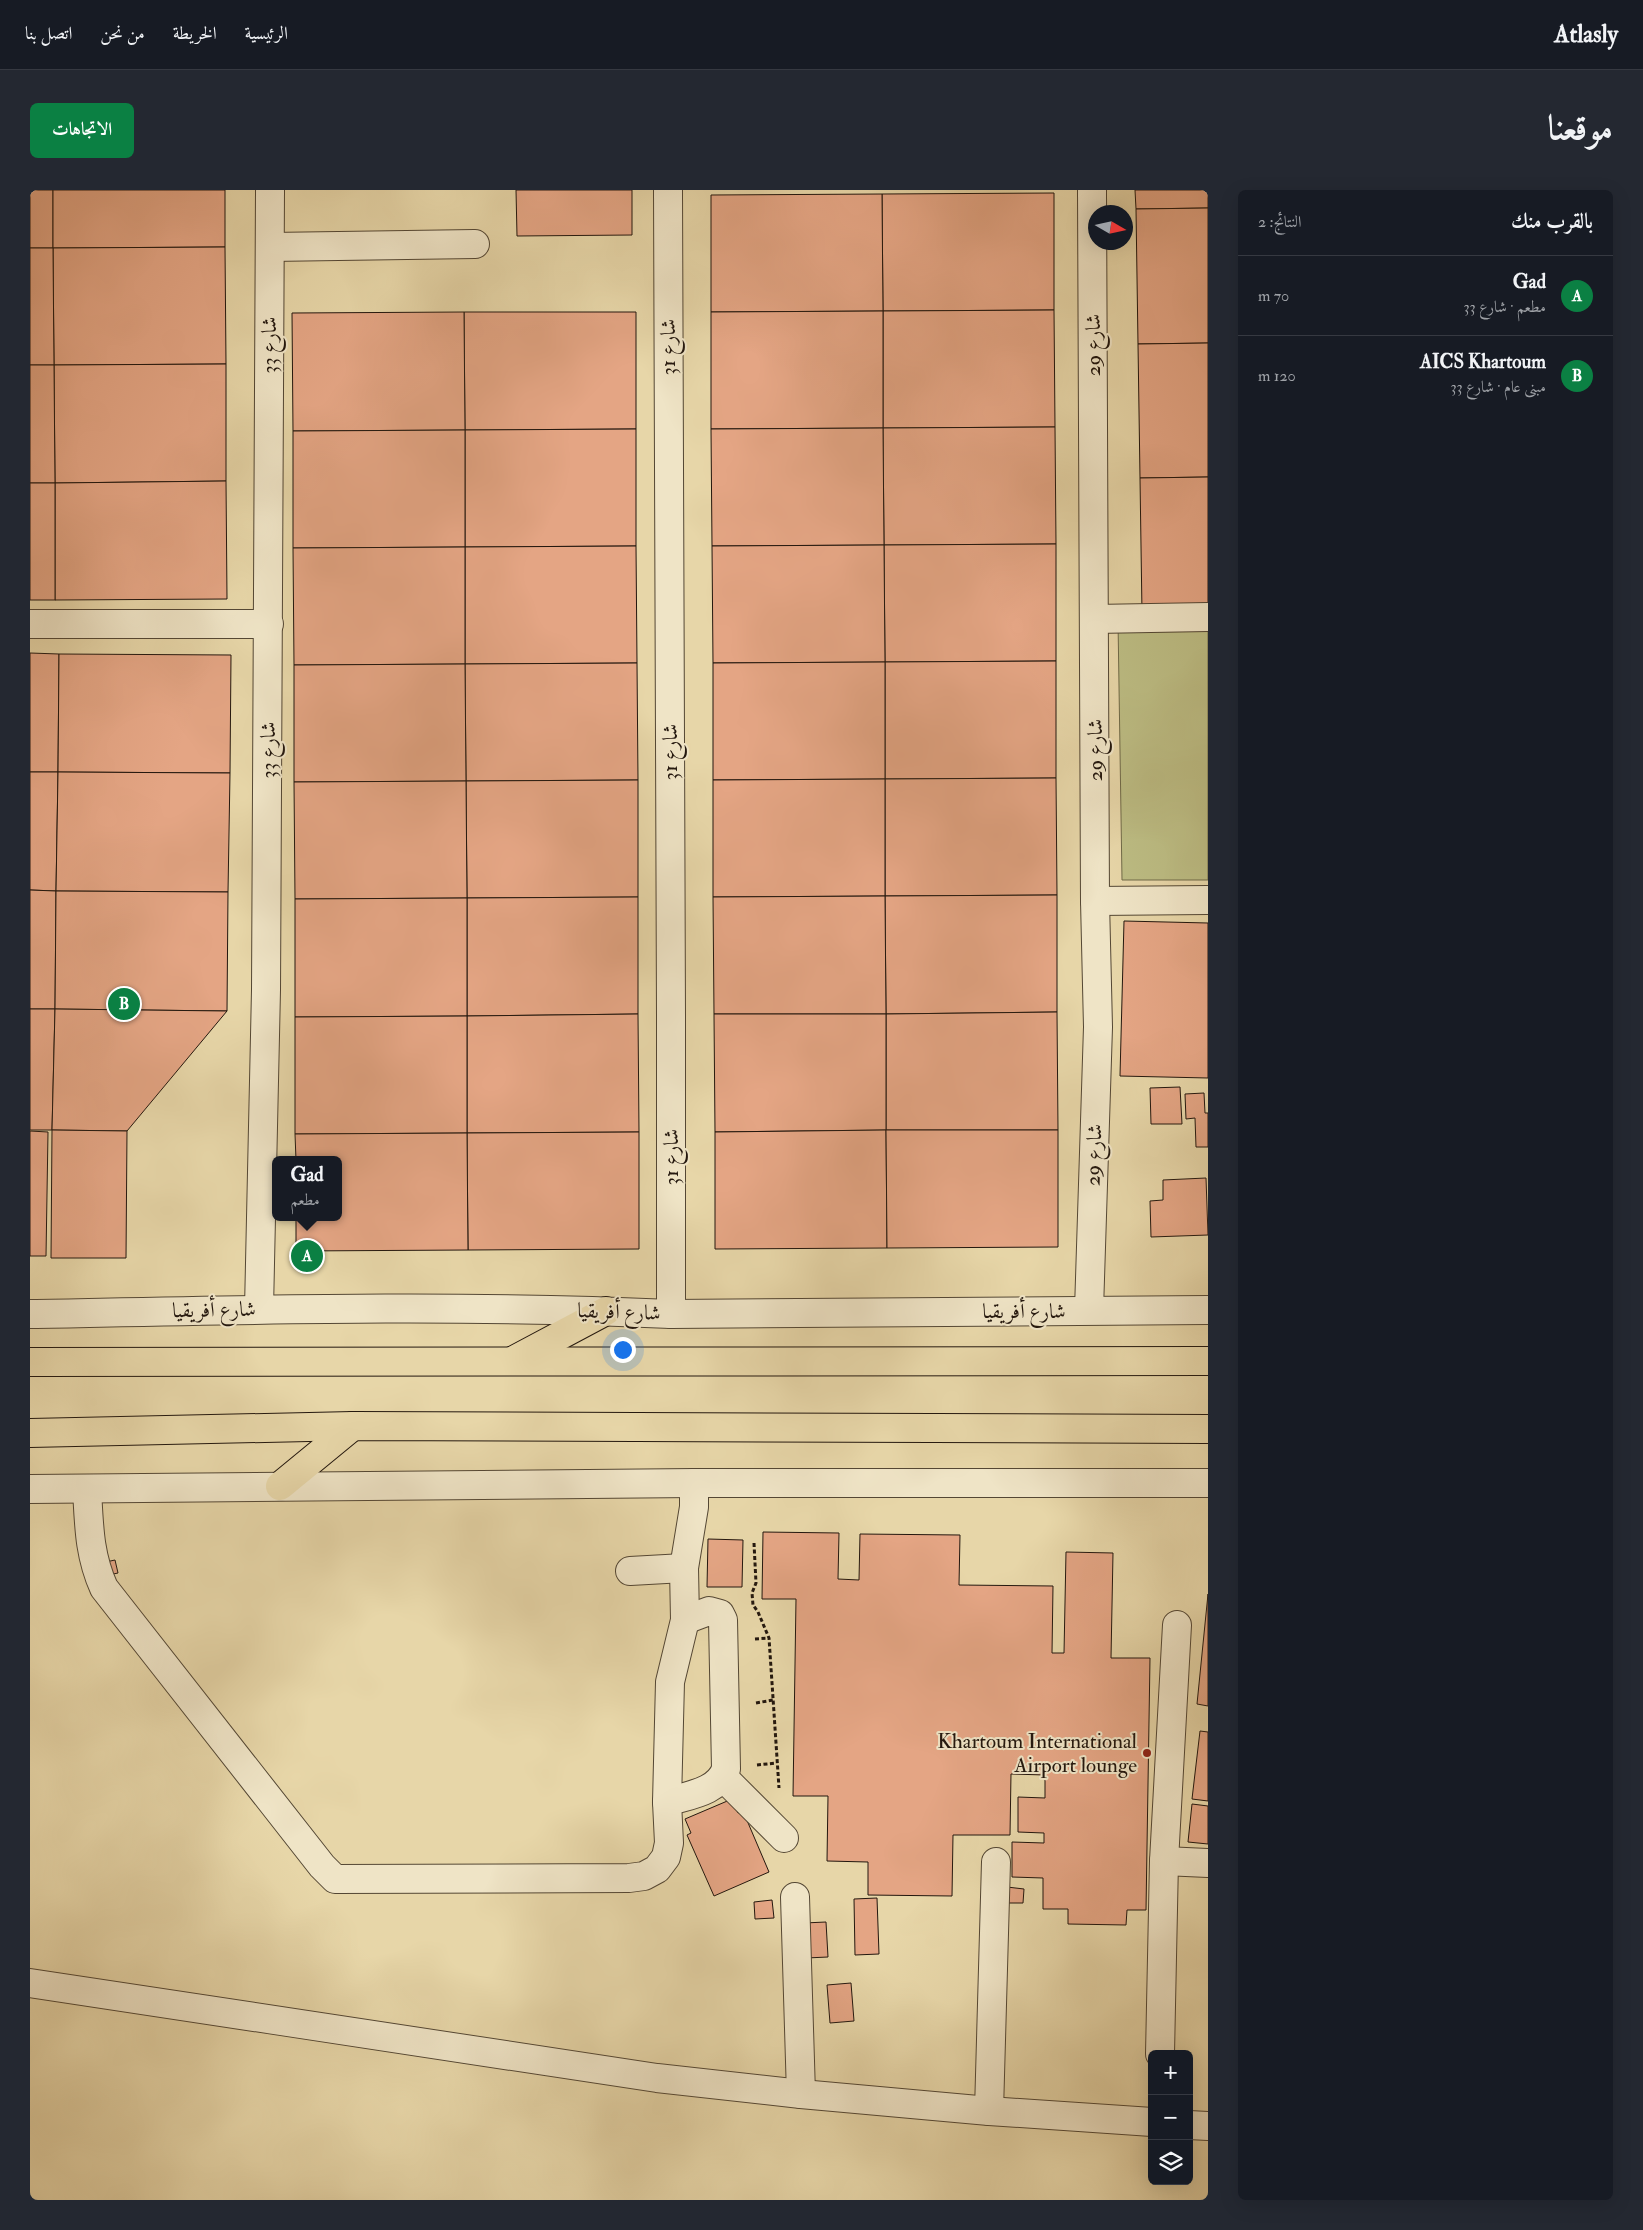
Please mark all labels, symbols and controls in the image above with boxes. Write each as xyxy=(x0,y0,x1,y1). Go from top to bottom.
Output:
text: Atlasly xyxy=(1554,19,1618,50)
text: اتصل بنا xyxy=(25,22,72,45)
text: من نحن xyxy=(100,22,145,45)
text: الخريطة xyxy=(173,22,217,45)
text: الرئيسية xyxy=(245,22,288,45)
button: الاتجاهات xyxy=(30,103,134,158)
text: موقعنا xyxy=(1548,106,1613,150)
north arrow xyxy=(1088,205,1133,250)
text: بالقرب منك xyxy=(1511,208,1593,235)
text: النتائج: 2 xyxy=(1258,212,1302,232)
text: Gad xyxy=(1513,270,1546,294)
text: 70 m xyxy=(1258,286,1289,306)
text: A xyxy=(1572,286,1582,306)
text: مطعم · شارع 33 xyxy=(1463,297,1546,317)
street label: شارع 29 xyxy=(1080,314,1111,376)
street label: شارع 33 xyxy=(256,316,287,374)
street label: شارع 31 xyxy=(655,319,686,375)
text: AICS Khartoum xyxy=(1420,350,1546,374)
text: 120 m xyxy=(1258,366,1296,386)
text: B xyxy=(1572,366,1582,386)
text: مبنى عام · شارع 33 xyxy=(1450,377,1546,397)
street label: شارع 29 xyxy=(1082,719,1113,781)
street label: شارع 33 xyxy=(255,721,286,779)
street label: شارع 31 xyxy=(657,724,688,780)
pin: B xyxy=(108,985,140,1023)
street label: شارع 29 xyxy=(1079,1123,1113,1187)
street label: شارع 31 xyxy=(658,1129,689,1185)
popup xyxy=(272,1156,342,1221)
text: Gad xyxy=(290,1163,324,1187)
text: مطعم xyxy=(290,1190,320,1210)
pin: A xyxy=(291,1237,323,1275)
street label: شارع أفريقيا xyxy=(172,1294,256,1328)
street label: شارع أفريقيا xyxy=(577,1295,661,1331)
street label: شارع أفريقيا xyxy=(982,1296,1066,1329)
your location xyxy=(610,1337,636,1363)
place label: Khartoum International Airport lounge xyxy=(937,1728,1138,1779)
marker: Khartoum International Airport lounge xyxy=(1141,1747,1153,1759)
map controls xyxy=(1148,2050,1193,2185)
button: + xyxy=(1148,2050,1193,2095)
button: − xyxy=(1148,2095,1193,2140)
button: layers xyxy=(1148,2140,1193,2185)

